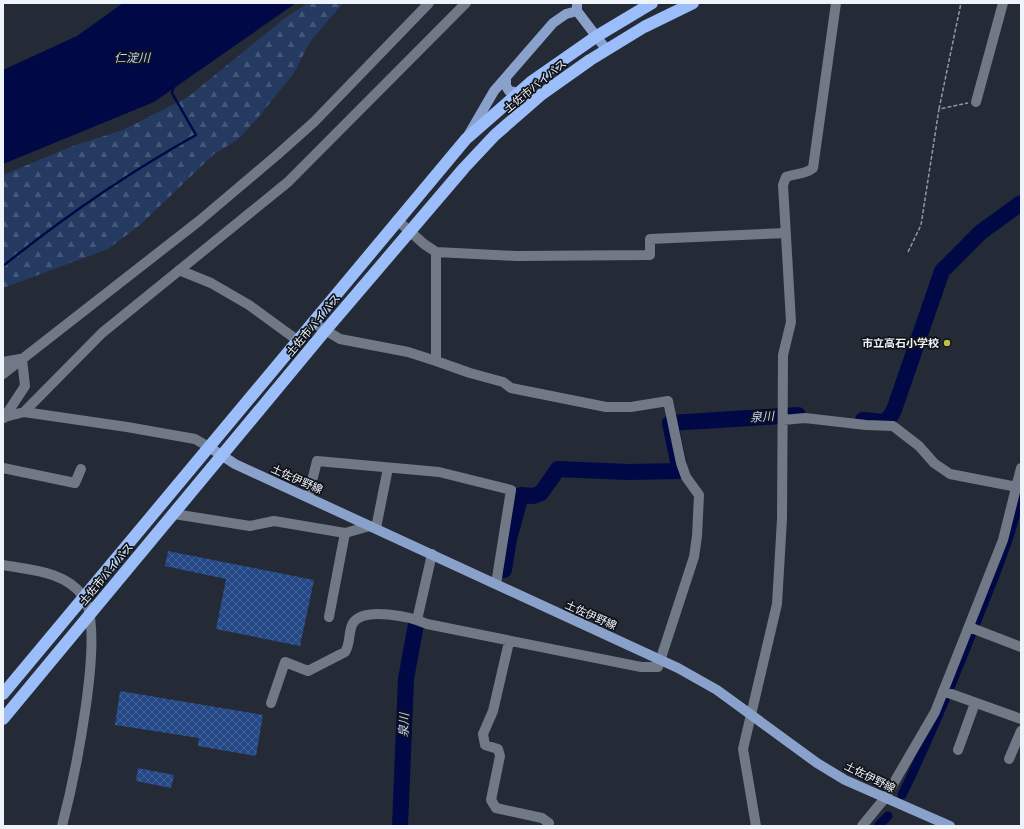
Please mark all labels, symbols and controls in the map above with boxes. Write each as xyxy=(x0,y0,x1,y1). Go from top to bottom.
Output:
water label: 仁淀川 xyxy=(114,50,152,66)
street label: 土佐市バイパス xyxy=(501,56,569,116)
street label: 土佐市バイパス xyxy=(283,291,343,359)
place label: 市立高石小学校 xyxy=(862,336,939,350)
marker: 市立高石小学校 xyxy=(942,338,952,348)
water label: 泉川 xyxy=(749,408,777,426)
street label: 土佐伊野線 xyxy=(269,461,325,497)
street label: 土佐市バイパス xyxy=(76,540,136,608)
street label: 土佐伊野線 xyxy=(563,597,619,633)
water label: 泉川 xyxy=(396,711,412,737)
street label: 土佐伊野線 xyxy=(842,759,898,795)

